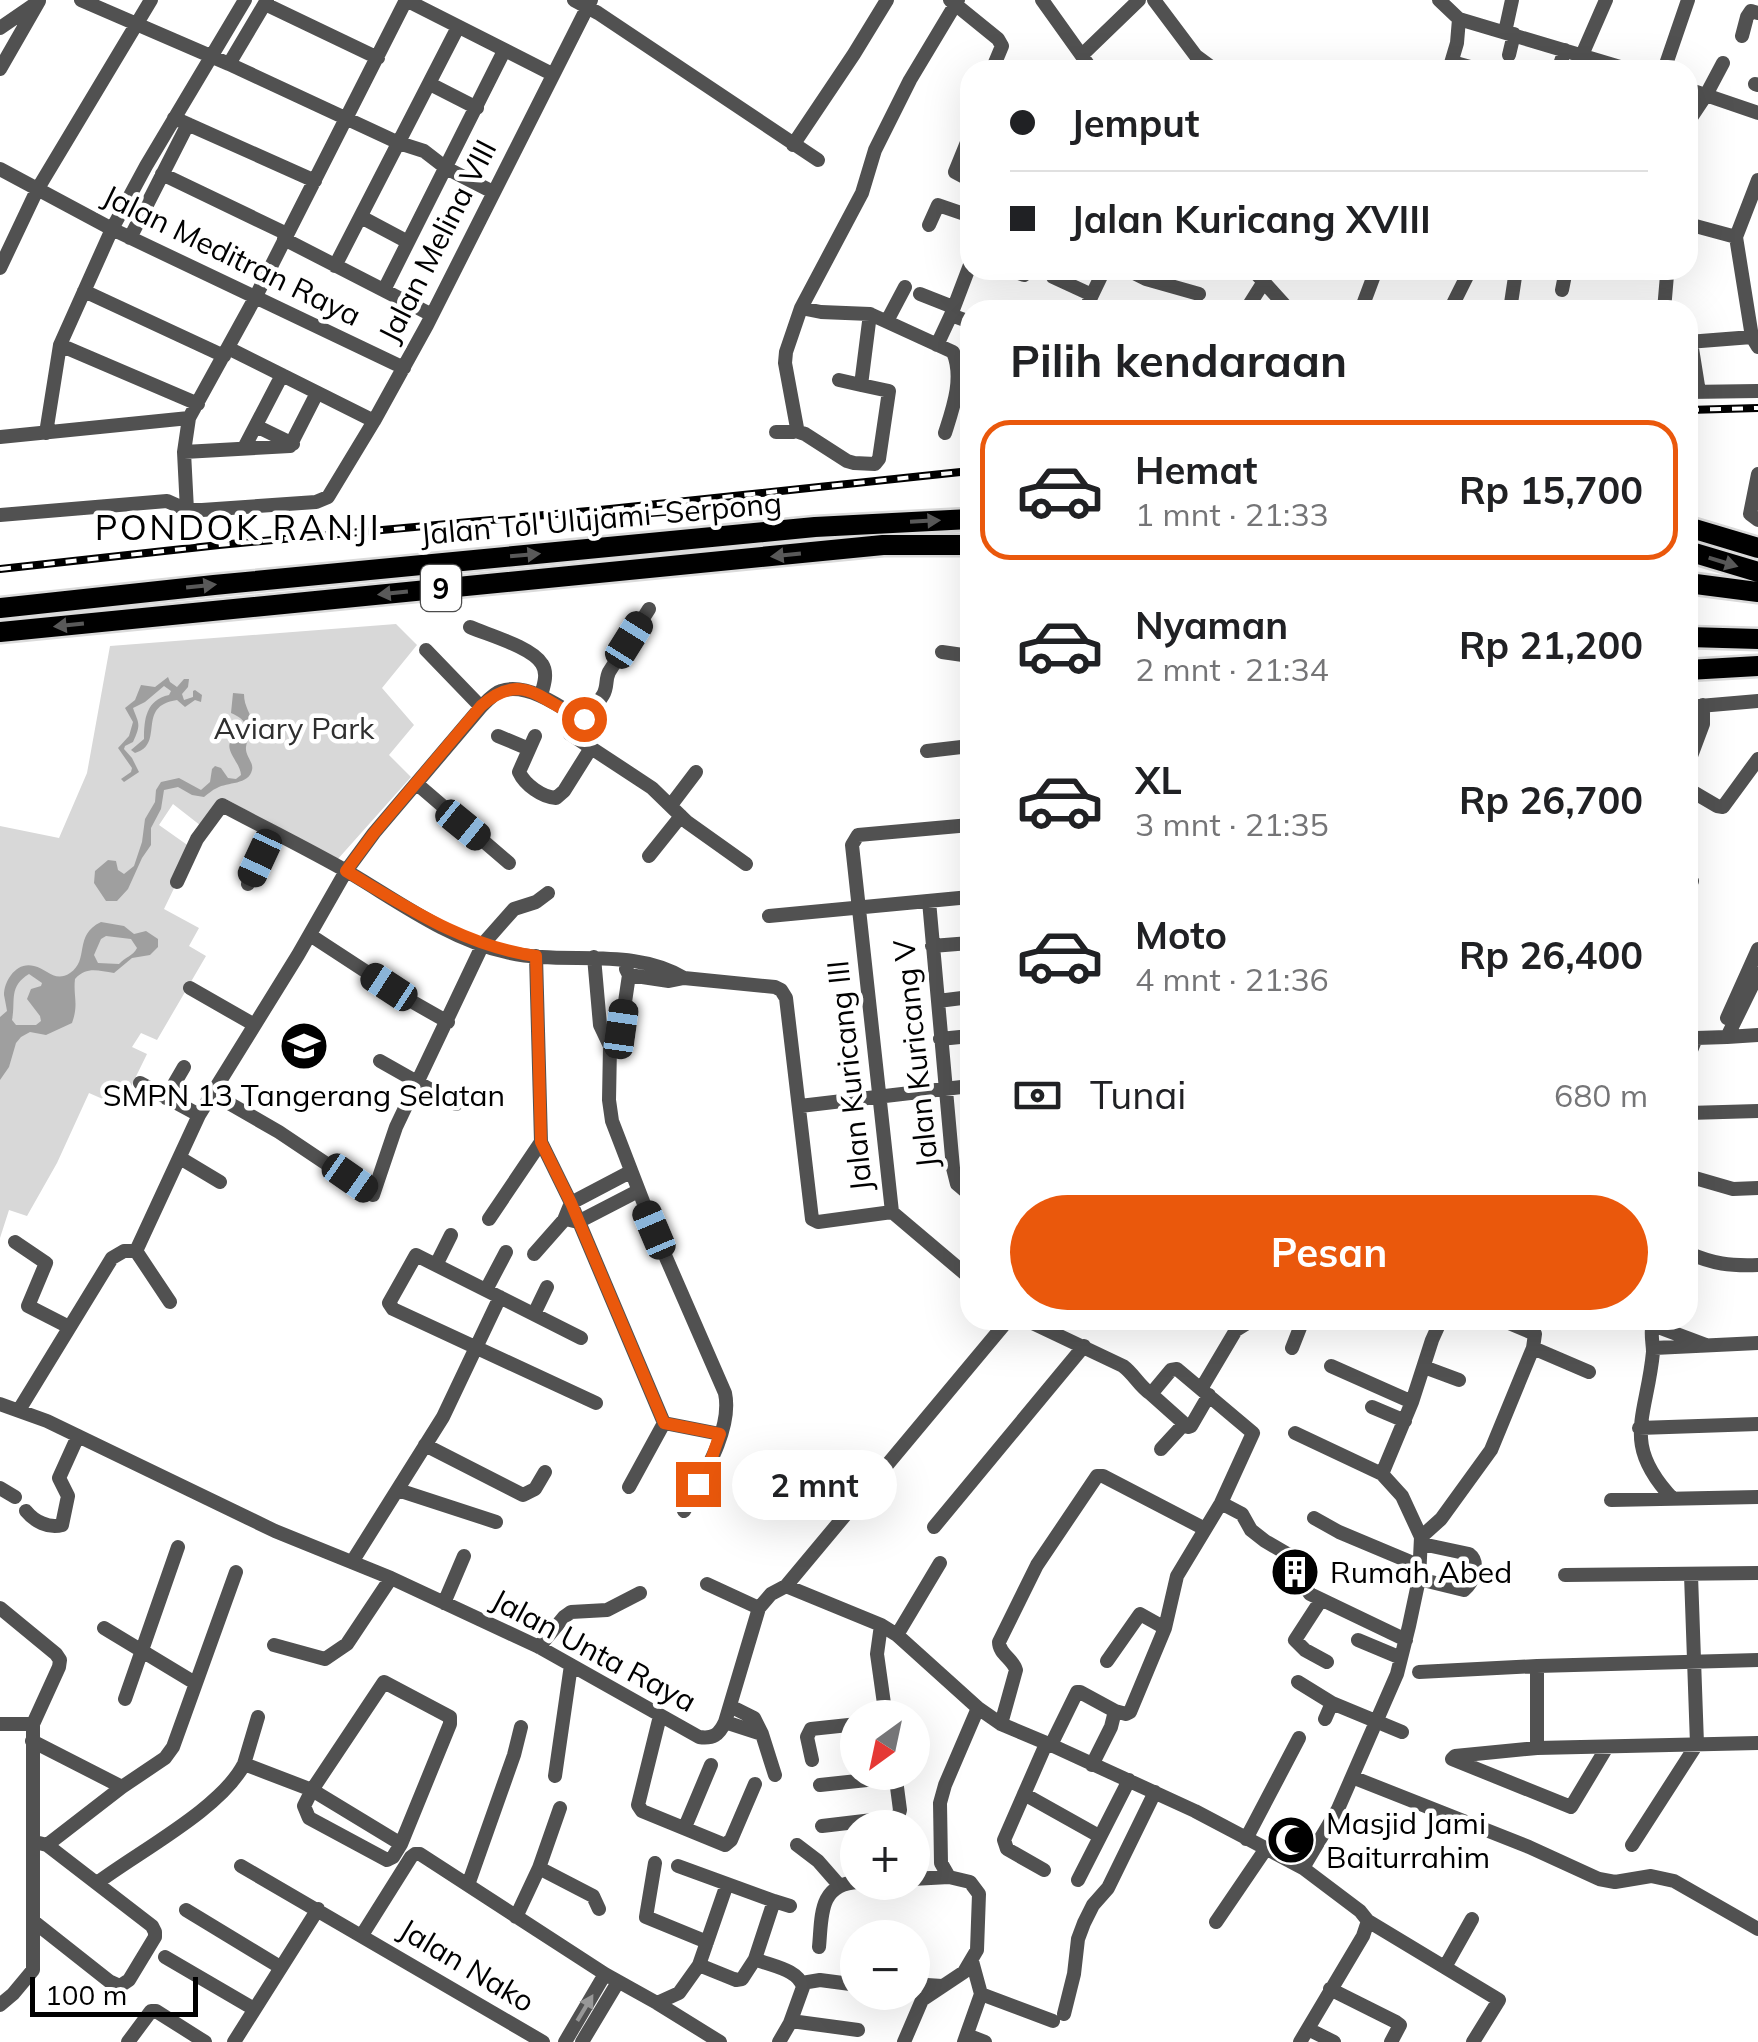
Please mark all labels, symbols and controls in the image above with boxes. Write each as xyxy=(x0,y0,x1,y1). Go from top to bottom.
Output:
text: Jemput xyxy=(1070,99,1199,147)
street label: Jalan Melina VIII xyxy=(370,133,504,349)
street label: Jalan Meditran Raya xyxy=(97,176,367,334)
text: Jalan Kuricang XVIII xyxy=(1070,195,1431,243)
text: Pilih kendaraan xyxy=(1010,332,1347,388)
icon: car xyxy=(1015,445,1105,535)
text: Hemat xyxy=(1135,446,1257,494)
text: Rp 15,700 xyxy=(1459,466,1643,514)
street label: Jalan Tol Ulujami–Serpong xyxy=(419,483,783,553)
text: 1 mnt · 21:33 xyxy=(1135,494,1329,534)
district label: PONDOK RANJI xyxy=(95,505,381,549)
one-way arrow xyxy=(910,513,941,529)
one-way arrow xyxy=(509,547,541,563)
one-way arrow xyxy=(770,547,801,563)
one-way arrow xyxy=(1708,555,1738,570)
road number: 9 xyxy=(421,565,461,611)
one-way arrow xyxy=(186,578,218,594)
one-way arrow xyxy=(376,585,408,601)
icon: car xyxy=(1015,600,1105,690)
text: Nyaman xyxy=(1135,601,1288,649)
car xyxy=(600,607,658,673)
one-way arrow xyxy=(53,617,85,633)
text: Rp 21,200 xyxy=(1459,621,1643,669)
text: 2 mnt · 21:34 xyxy=(1135,649,1329,689)
route start xyxy=(562,697,607,742)
park label: Aviary Park xyxy=(213,709,375,747)
icon: car xyxy=(1015,755,1105,845)
text: XL xyxy=(1135,756,1182,804)
text: Rp 26,700 xyxy=(1459,776,1643,824)
car xyxy=(430,794,496,856)
text: 3 mnt · 21:35 xyxy=(1135,804,1329,844)
car xyxy=(234,824,286,892)
icon: car xyxy=(1015,910,1105,1000)
text: Moto xyxy=(1135,911,1227,959)
text: Rp 26,400 xyxy=(1459,931,1643,979)
street label: Jalan Kuricang V xyxy=(884,938,946,1170)
car xyxy=(356,958,422,1016)
street label: Jalan Kuricang III xyxy=(818,959,880,1193)
text: 4 mnt · 21:36 xyxy=(1135,959,1329,999)
car xyxy=(602,997,640,1061)
school or university icon: SMPN 13 Tangerang Selatan xyxy=(278,1020,330,1072)
icon: cash xyxy=(1010,1068,1065,1123)
text: Tunai xyxy=(1090,1071,1186,1119)
text: 680 m xyxy=(1554,1075,1648,1115)
place label: SMPN 13 Tangerang Selatan xyxy=(103,1076,505,1114)
car xyxy=(317,1149,383,1207)
button: Pesan xyxy=(1010,1195,1648,1310)
car xyxy=(628,1197,680,1263)
callout: 2 mnt xyxy=(733,1449,898,1519)
route end xyxy=(676,1462,721,1507)
text: 2 mnt xyxy=(770,1465,859,1505)
building icon: Rumah Abed xyxy=(1269,1546,1321,1598)
place label: Rumah Abed xyxy=(1330,1553,1512,1591)
street label: Jalan Unta Raya xyxy=(485,1580,703,1720)
north arrow xyxy=(840,1700,930,1790)
map controls xyxy=(840,1700,930,2010)
place label: Masjid Jami Baiturrahim xyxy=(1326,1804,1490,1876)
button: + xyxy=(840,1810,930,1900)
mosque icon: Masjid Jami Baiturrahim xyxy=(1265,1814,1317,1866)
street label: Jalan Nako xyxy=(392,1910,542,2020)
button: − xyxy=(840,1920,930,2010)
scale bar xyxy=(30,1972,198,2016)
text: 100 m xyxy=(45,1977,127,2012)
one-way arrow xyxy=(576,1994,593,2022)

